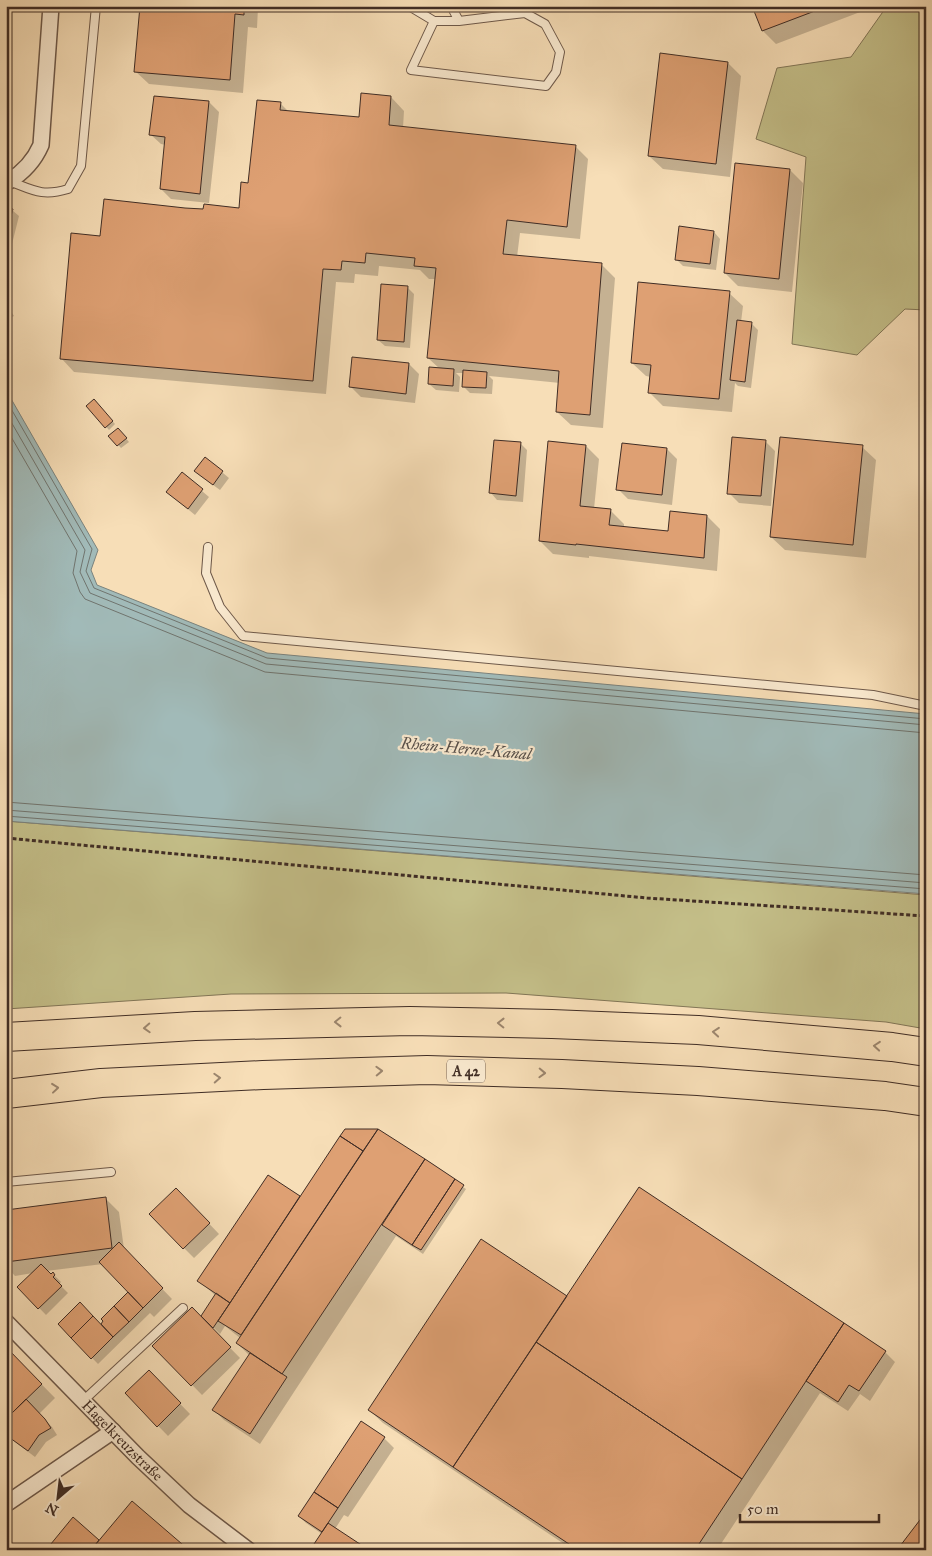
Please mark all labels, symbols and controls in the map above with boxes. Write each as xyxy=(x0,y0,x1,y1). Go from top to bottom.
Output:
water label: Rhein-Herne-Kanal xyxy=(399,733,534,764)
one-way arrow xyxy=(334,1017,342,1027)
one-way arrow xyxy=(496,1017,504,1028)
one-way arrow xyxy=(142,1023,150,1034)
one-way arrow xyxy=(711,1026,719,1037)
one-way arrow xyxy=(873,1041,881,1052)
road number: A 42 xyxy=(447,1060,485,1082)
one-way arrow xyxy=(375,1066,383,1077)
one-way arrow xyxy=(538,1068,546,1078)
one-way arrow xyxy=(213,1072,221,1083)
one-way arrow xyxy=(51,1083,59,1094)
street label: Hagelkreuzstraße xyxy=(78,1396,167,1485)
north arrow xyxy=(32,1474,82,1524)
scale bar xyxy=(740,1491,878,1523)
text: N xyxy=(43,1499,61,1519)
text: 50 m xyxy=(747,1500,779,1518)

